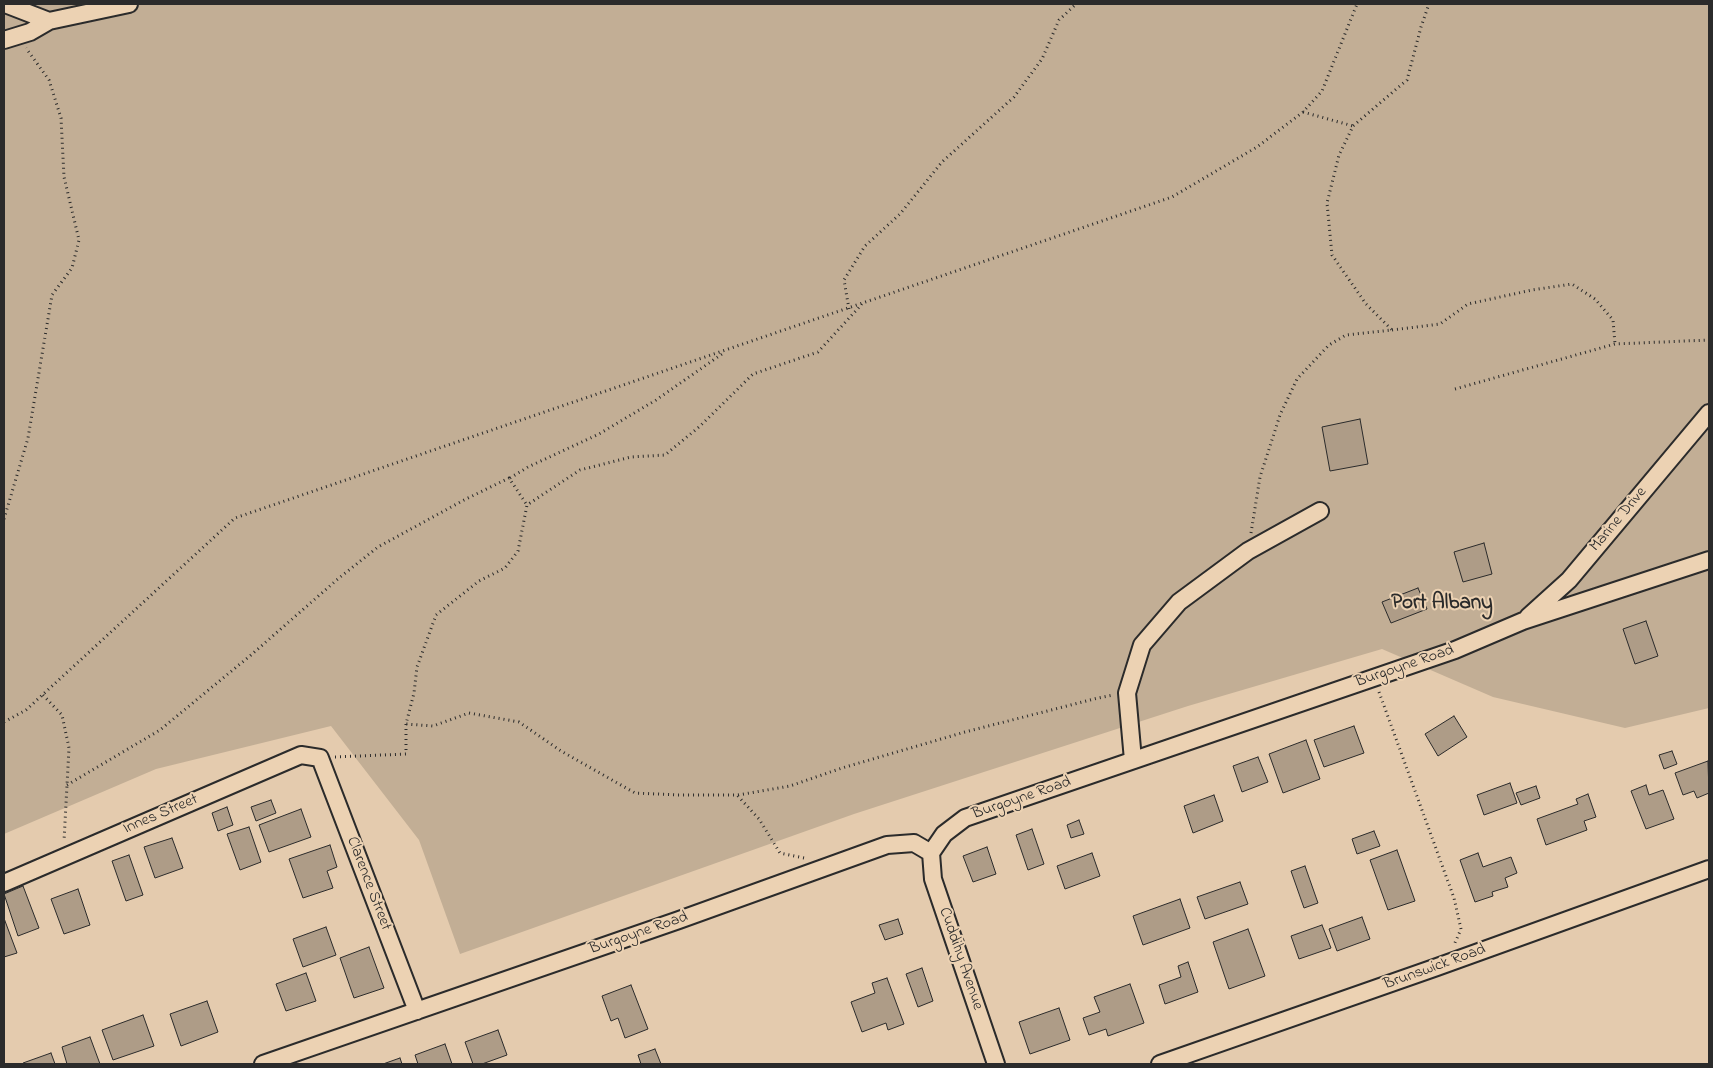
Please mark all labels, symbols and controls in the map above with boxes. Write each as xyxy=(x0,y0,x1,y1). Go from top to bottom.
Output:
street label: Marine Drive xyxy=(1586,484,1652,556)
district label: Port Albany xyxy=(1391,592,1493,618)
street label: Burgoyne Road xyxy=(1353,641,1457,693)
street label: Burgoyne Road xyxy=(970,773,1074,825)
street label: Innes Street xyxy=(121,791,201,839)
street label: Clarence Street xyxy=(341,834,395,934)
street label: Cuddihy Avenue xyxy=(933,905,987,1013)
street label: Burgoyne Road xyxy=(587,908,691,960)
street label: Brunswick Road xyxy=(1381,941,1489,995)

